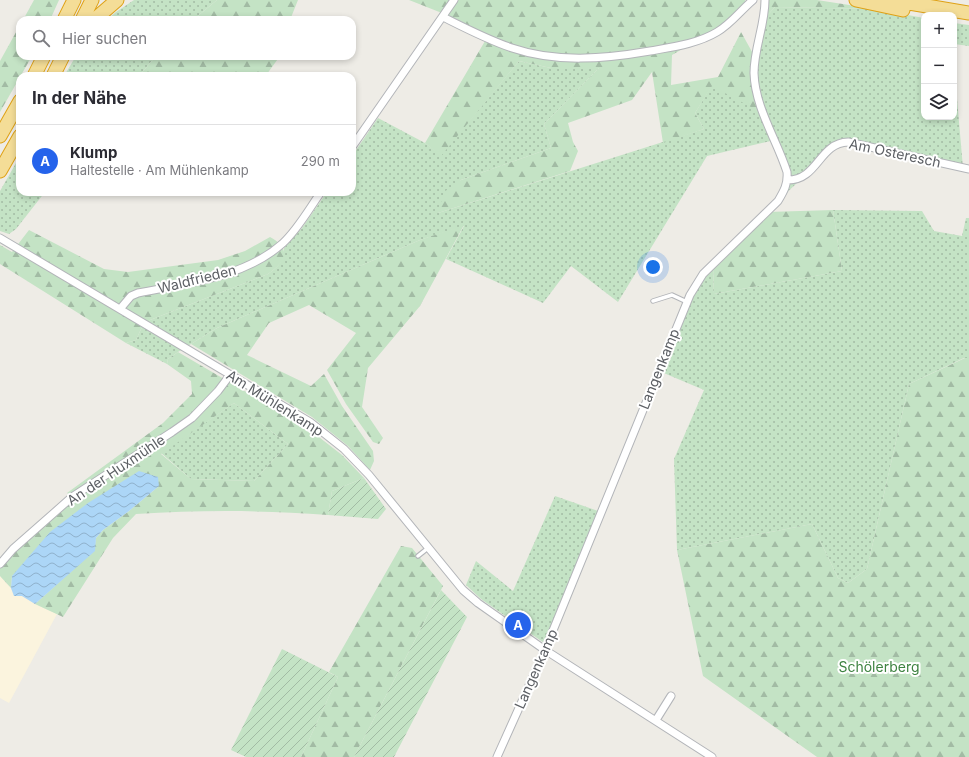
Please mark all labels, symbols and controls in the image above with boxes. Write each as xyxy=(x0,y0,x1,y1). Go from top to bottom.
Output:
map controls xyxy=(921,12,957,120)
button: + xyxy=(921,12,957,48)
search box xyxy=(16,16,356,60)
icon: search xyxy=(30,27,52,49)
text: Hier suchen xyxy=(62,29,147,48)
button: − xyxy=(921,48,957,84)
button: layers xyxy=(921,84,957,120)
text: In der Nähe xyxy=(32,88,127,108)
street label: Am Osteresch xyxy=(848,134,943,171)
text: Klump xyxy=(70,143,117,162)
text: A xyxy=(40,153,50,169)
text: 290 m xyxy=(301,153,340,169)
text: Haltestelle · Am Mühlenkamp xyxy=(70,162,249,178)
your location xyxy=(643,257,663,277)
street label: Waldfrieden xyxy=(156,261,238,296)
street label: Langenkamp xyxy=(635,326,682,412)
street label: Am Mühlenkamp xyxy=(224,366,327,439)
street label: An der Huxmühle xyxy=(63,431,168,509)
pin: A xyxy=(505,610,531,640)
street label: Langenkamp xyxy=(510,626,561,711)
park label: Schölerberg xyxy=(838,658,920,675)

